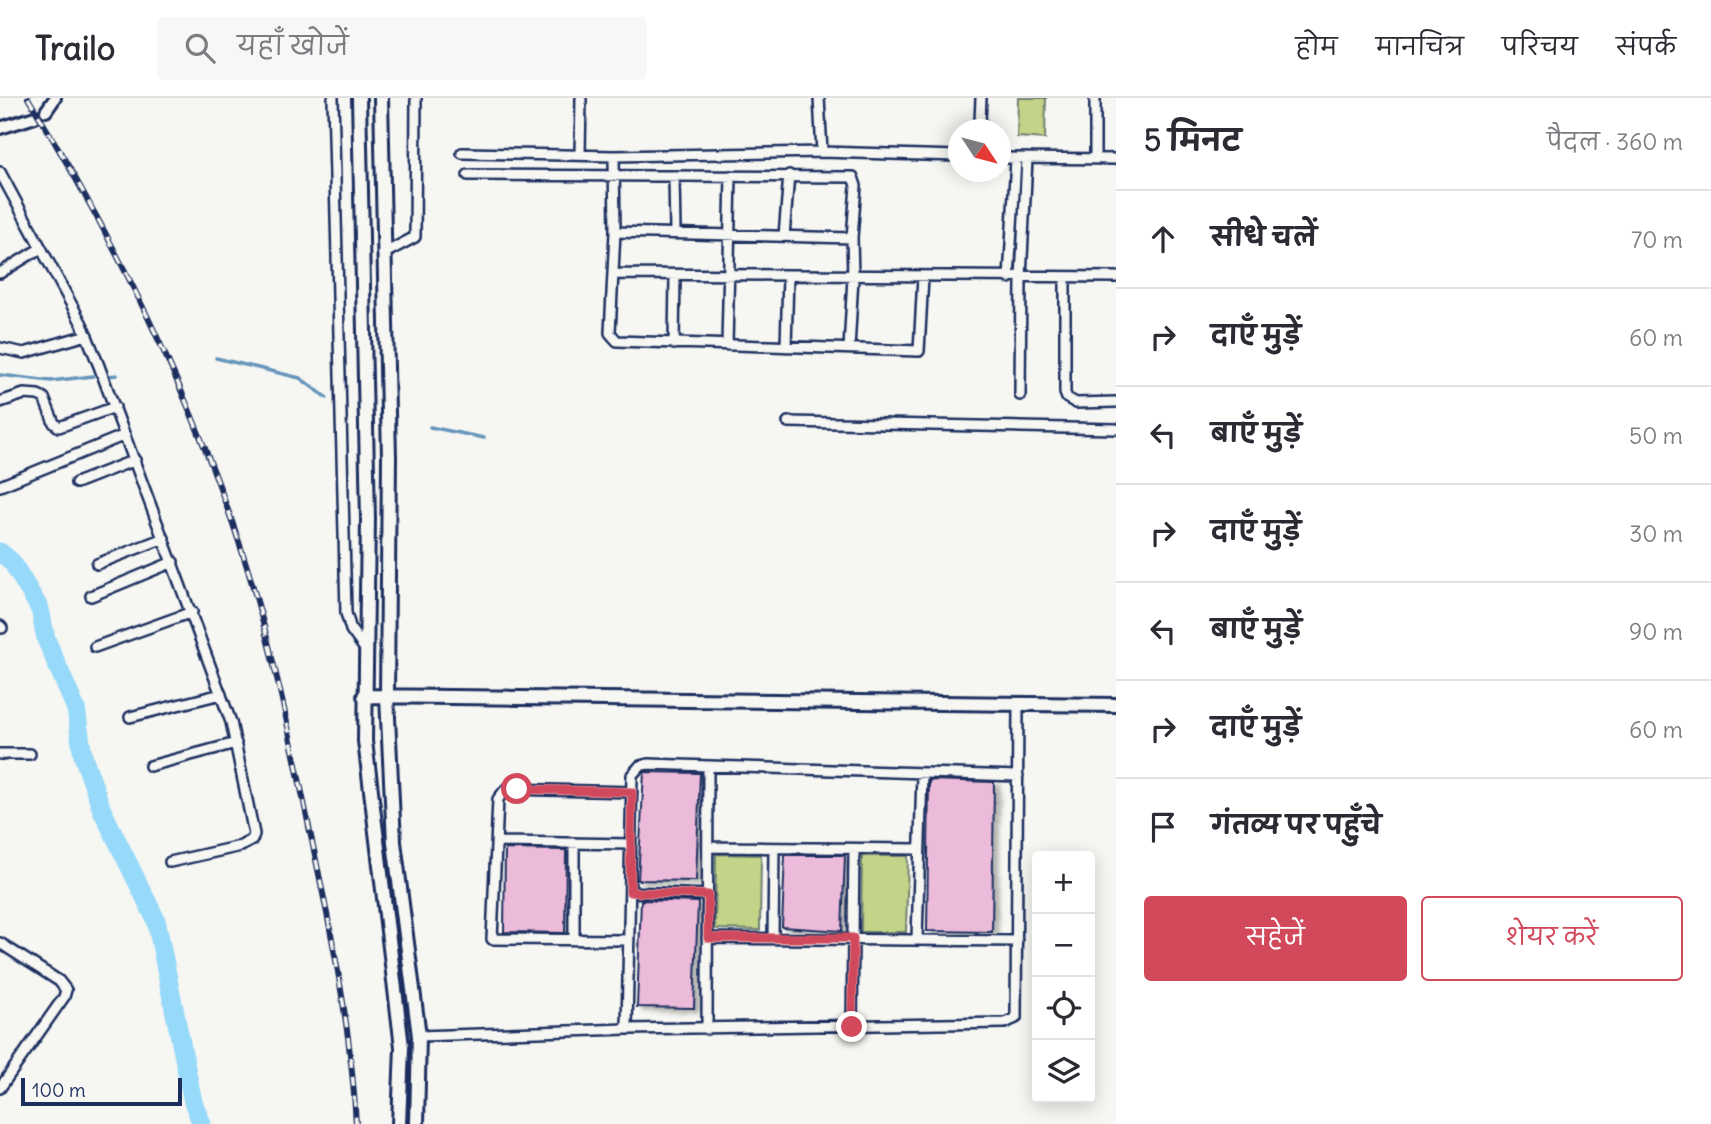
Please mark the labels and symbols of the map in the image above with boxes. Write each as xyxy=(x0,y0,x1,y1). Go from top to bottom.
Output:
north arrow xyxy=(948,119,1011,182)
route start xyxy=(501,773,532,804)
route end xyxy=(836,1011,867,1042)
scale bar xyxy=(21,1075,182,1107)

